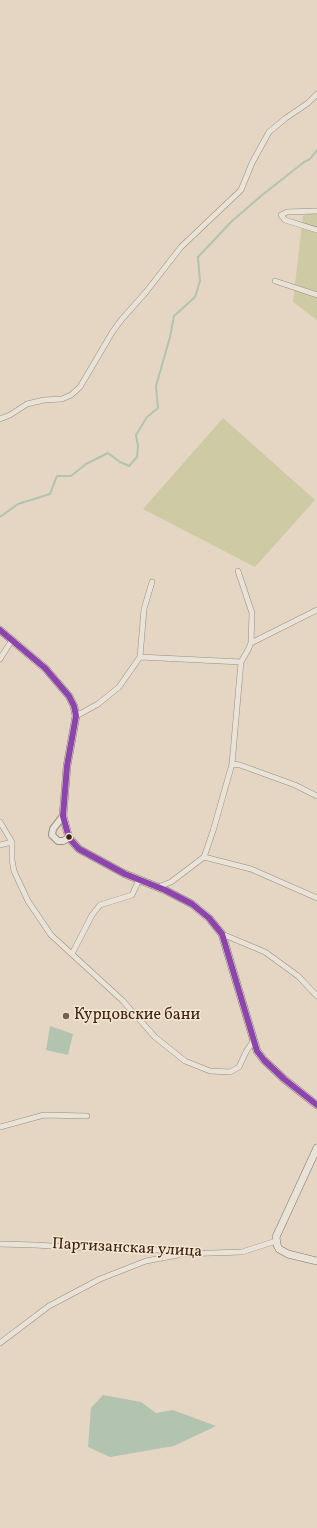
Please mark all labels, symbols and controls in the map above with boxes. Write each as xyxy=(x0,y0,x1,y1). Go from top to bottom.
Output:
unlabelled marker xyxy=(64,832,74,842)
place label: Курцовские бани xyxy=(74,1006,200,1026)
marker: Курцовские бани xyxy=(61,1011,71,1021)
street label: Партизанская улица xyxy=(51,1235,203,1263)

